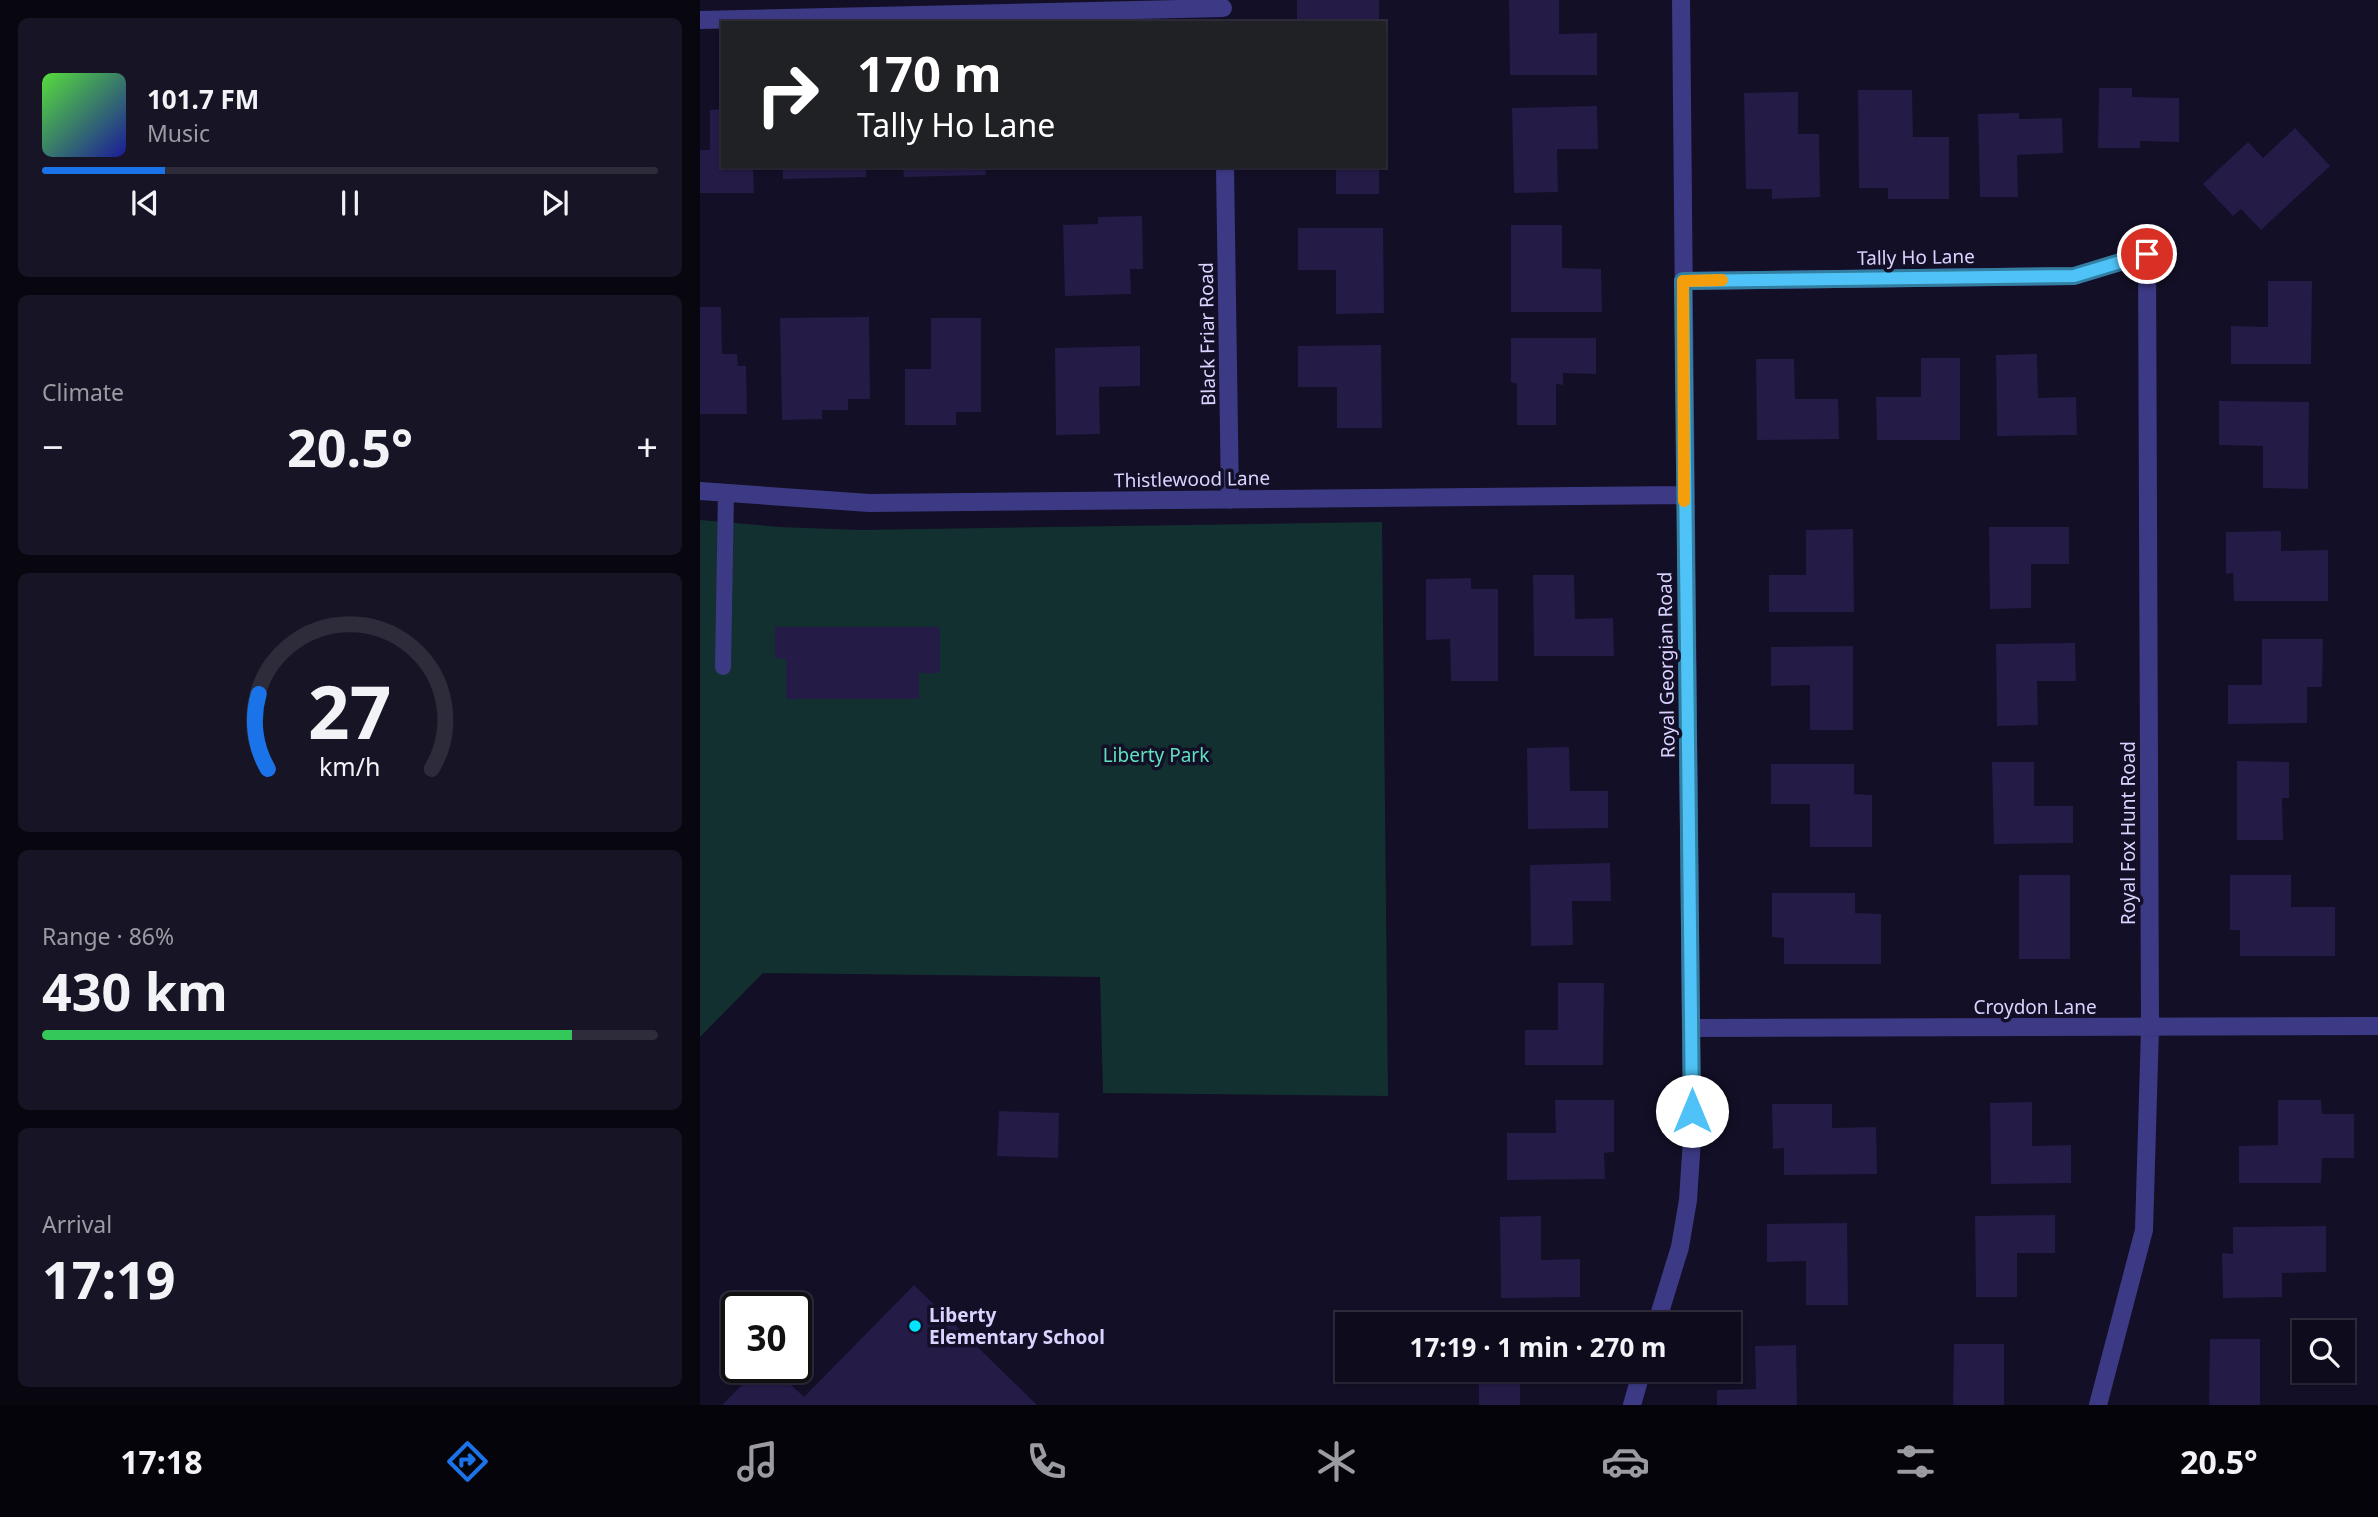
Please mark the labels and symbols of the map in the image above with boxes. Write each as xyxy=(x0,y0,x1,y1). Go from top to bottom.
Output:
pin xyxy=(2117,224,2177,284)
street label: Tally Ho Lane xyxy=(1857,243,1975,271)
street label: Black Friar Road xyxy=(1193,262,1221,406)
street label: Thistlewood Lane xyxy=(1114,465,1270,493)
street label: Royal Georgian Road xyxy=(1651,572,1681,758)
street label: Royal Fox Hunt Road xyxy=(2115,741,2141,925)
park label: Liberty Park xyxy=(1103,742,1209,768)
street label: Croydon Lane xyxy=(1973,994,2097,1020)
position arrow xyxy=(1655,1074,1729,1148)
speed limit sign: 30 xyxy=(721,1292,812,1383)
place label: Liberty Elementary School xyxy=(929,1302,1105,1350)
marker: Liberty Elementary School xyxy=(907,1318,923,1334)

